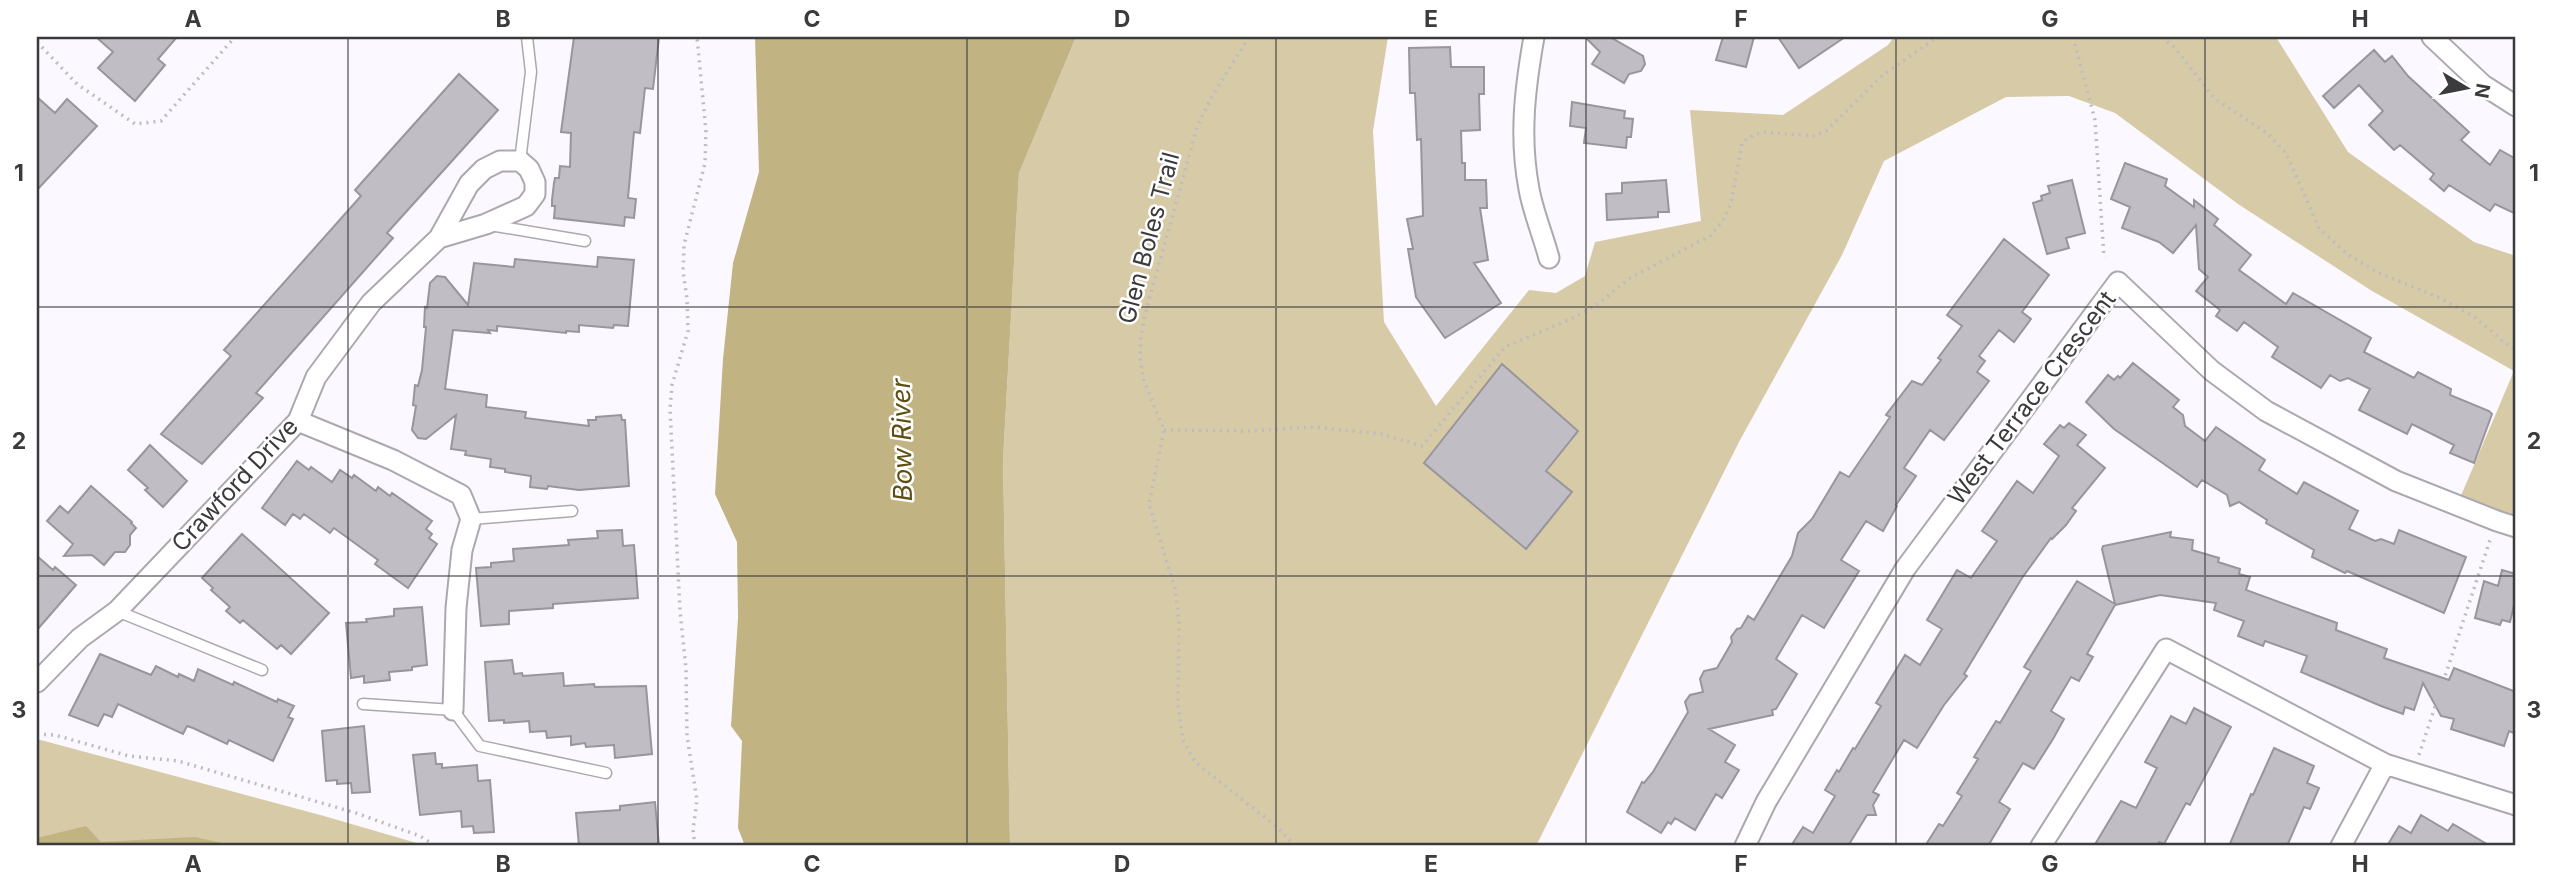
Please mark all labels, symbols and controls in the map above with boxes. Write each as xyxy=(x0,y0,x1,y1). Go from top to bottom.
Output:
text: A xyxy=(184,5,202,33)
text: B xyxy=(495,5,511,33)
text: C xyxy=(803,5,821,33)
text: D xyxy=(1114,5,1130,33)
text: E xyxy=(1424,5,1438,33)
text: F xyxy=(1734,5,1748,33)
text: G xyxy=(2041,5,2059,33)
text: H xyxy=(2351,5,2369,33)
north arrow xyxy=(2430,52,2500,122)
text: N xyxy=(2470,82,2495,100)
street label: Glen Boles Trail xyxy=(1112,149,1185,327)
text: 1 xyxy=(14,159,24,187)
text: 1 xyxy=(2529,159,2539,187)
street label: West Terrace Crescent xyxy=(1942,285,2122,510)
water label: Bow River xyxy=(885,377,918,502)
street label: Crawford Drive xyxy=(165,412,304,557)
text: 2 xyxy=(12,427,26,455)
text: 2 xyxy=(2527,427,2541,455)
text: 3 xyxy=(12,696,26,724)
text: 3 xyxy=(2527,696,2541,724)
text: A xyxy=(184,850,202,878)
text: B xyxy=(495,850,511,878)
text: C xyxy=(803,850,821,878)
text: D xyxy=(1114,850,1130,878)
text: E xyxy=(1424,850,1438,878)
text: F xyxy=(1734,850,1748,878)
text: G xyxy=(2041,850,2059,878)
text: H xyxy=(2351,850,2369,878)

